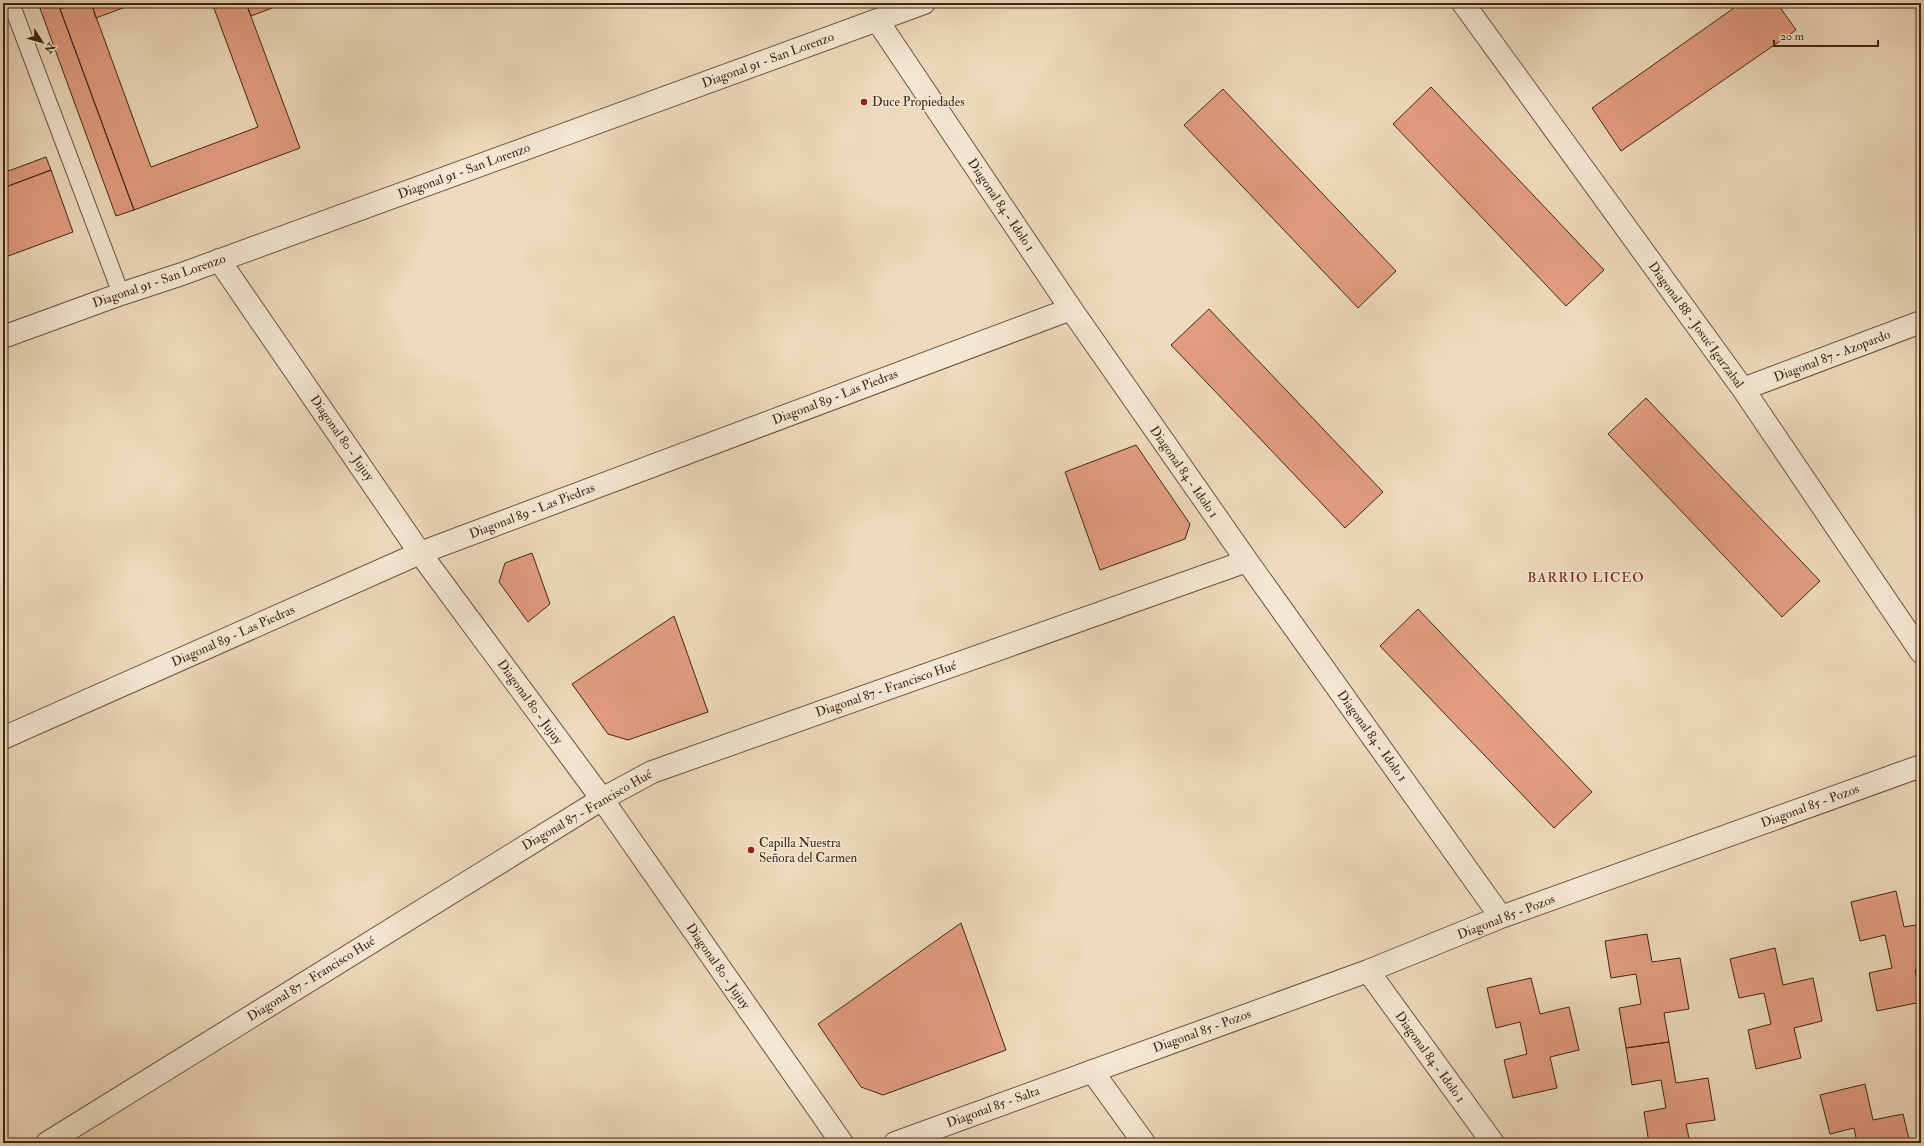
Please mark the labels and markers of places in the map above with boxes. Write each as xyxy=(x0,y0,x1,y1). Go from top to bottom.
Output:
place label: Duce Propiedades xyxy=(872,94,965,111)
marker: Duce Propiedades xyxy=(859,97,869,107)
place label: Capilla Nuestra Señora del Carmen xyxy=(759,835,858,866)
marker: Capilla Nuestra Señora del Carmen xyxy=(746,845,756,855)

